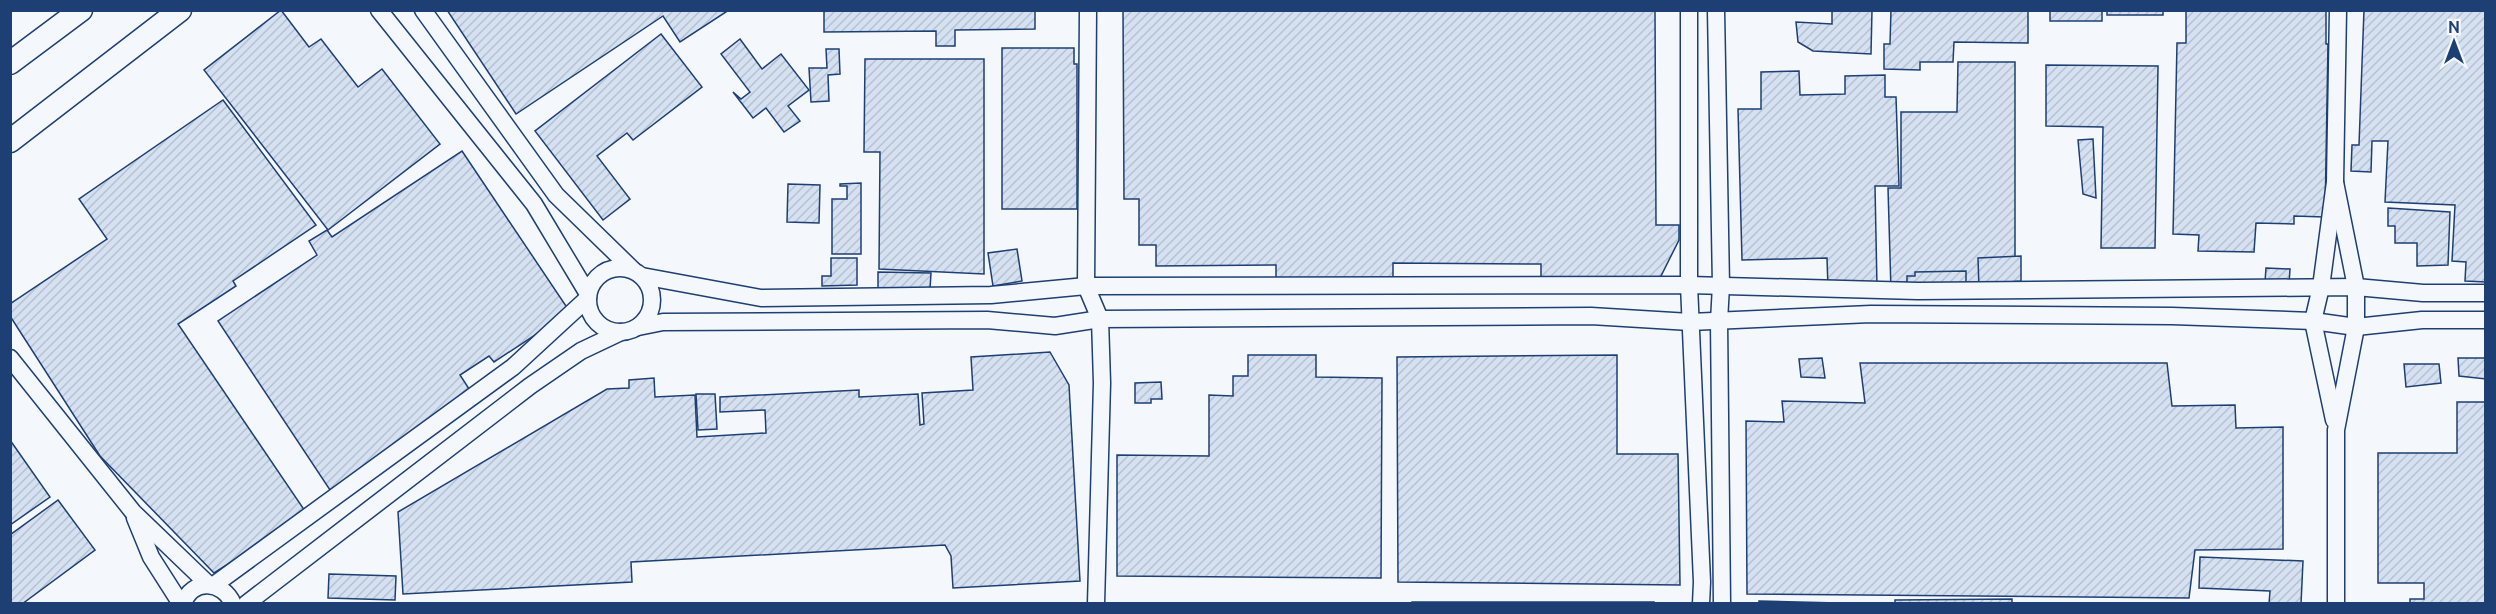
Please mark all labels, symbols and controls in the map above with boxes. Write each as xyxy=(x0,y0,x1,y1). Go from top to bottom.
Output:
north arrow xyxy=(2424,12,2484,72)
text: N xyxy=(2448,18,2460,36)

